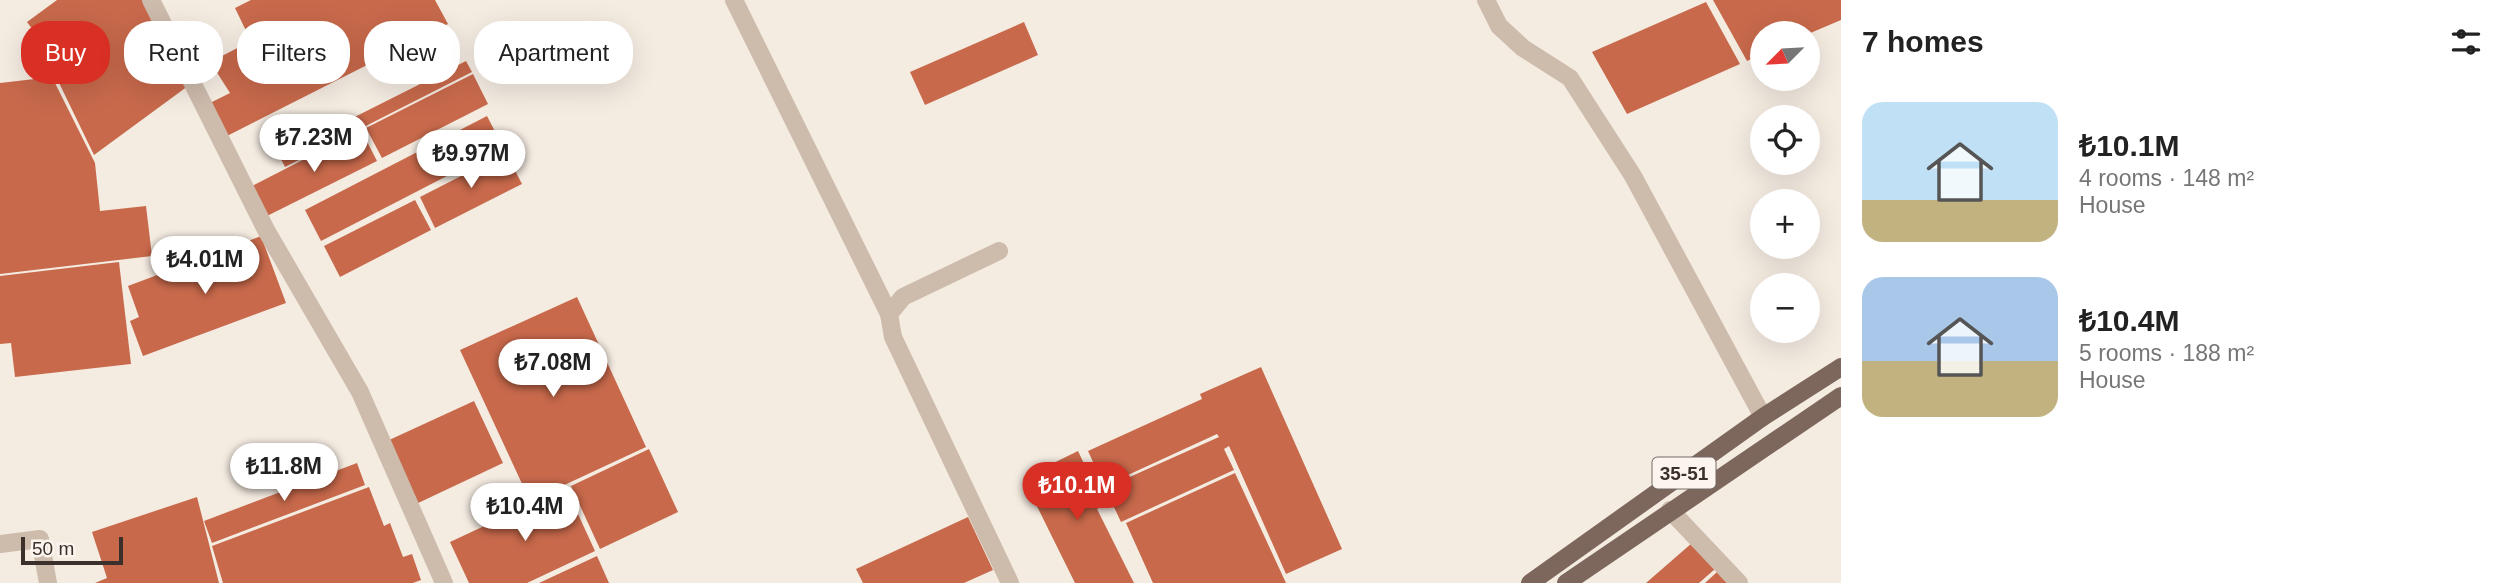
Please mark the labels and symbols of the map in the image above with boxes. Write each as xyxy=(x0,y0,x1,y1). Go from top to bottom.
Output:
north arrow xyxy=(1750,21,1820,91)
pin: ₺7.23M xyxy=(257,114,371,174)
pin: ₺9.97M xyxy=(414,130,528,190)
pin: ₺4.01M xyxy=(148,236,262,296)
pin: ₺7.08M xyxy=(496,340,610,399)
pin: ₺11.8M xyxy=(227,444,341,503)
road number: 35-51 xyxy=(1652,458,1716,488)
pin: ₺10.1M xyxy=(1020,462,1134,522)
pin: ₺10.4M xyxy=(468,484,582,543)
scale bar xyxy=(21,534,122,566)

